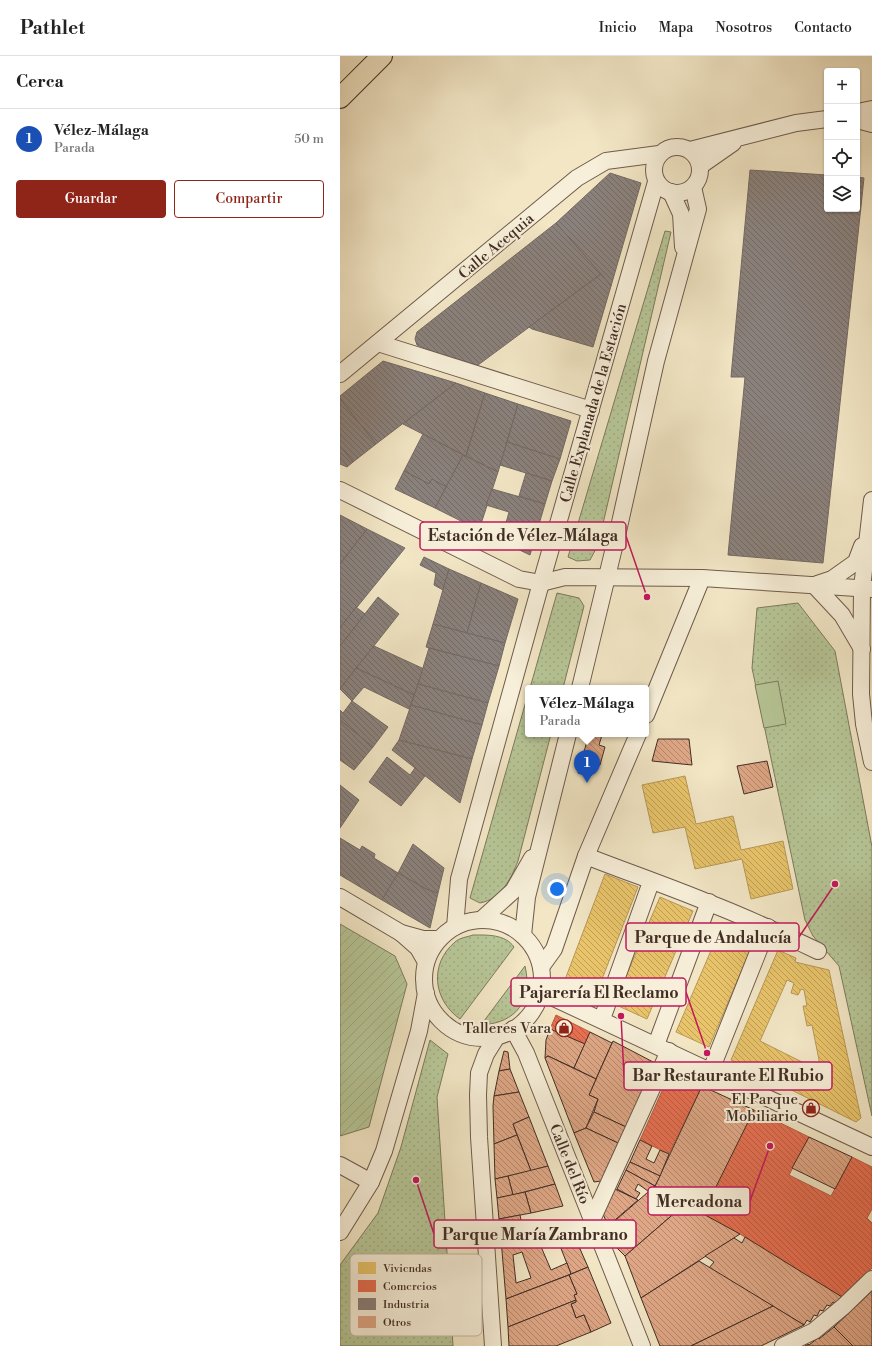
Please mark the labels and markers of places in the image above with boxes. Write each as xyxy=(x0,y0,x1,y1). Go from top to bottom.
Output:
callout: Estación de Vélez-Málaga xyxy=(420,522,626,550)
pin: 1 xyxy=(574,750,600,783)
callout: Parque de Andalucía xyxy=(626,923,799,951)
callout: Pajarería El Reclamo xyxy=(511,978,686,1006)
shop icon: Talleres Vara xyxy=(554,1018,574,1038)
place label: Talleres Vara xyxy=(463,1019,551,1038)
callout: Bar Restaurante El Rubio xyxy=(624,1062,832,1090)
place label: El Parque Mobiliario xyxy=(726,1090,798,1126)
shop icon: El Parque Mobiliario xyxy=(801,1098,821,1118)
callout: Mercadona xyxy=(648,1187,750,1215)
callout: Parque María Zambrano xyxy=(434,1220,636,1248)

